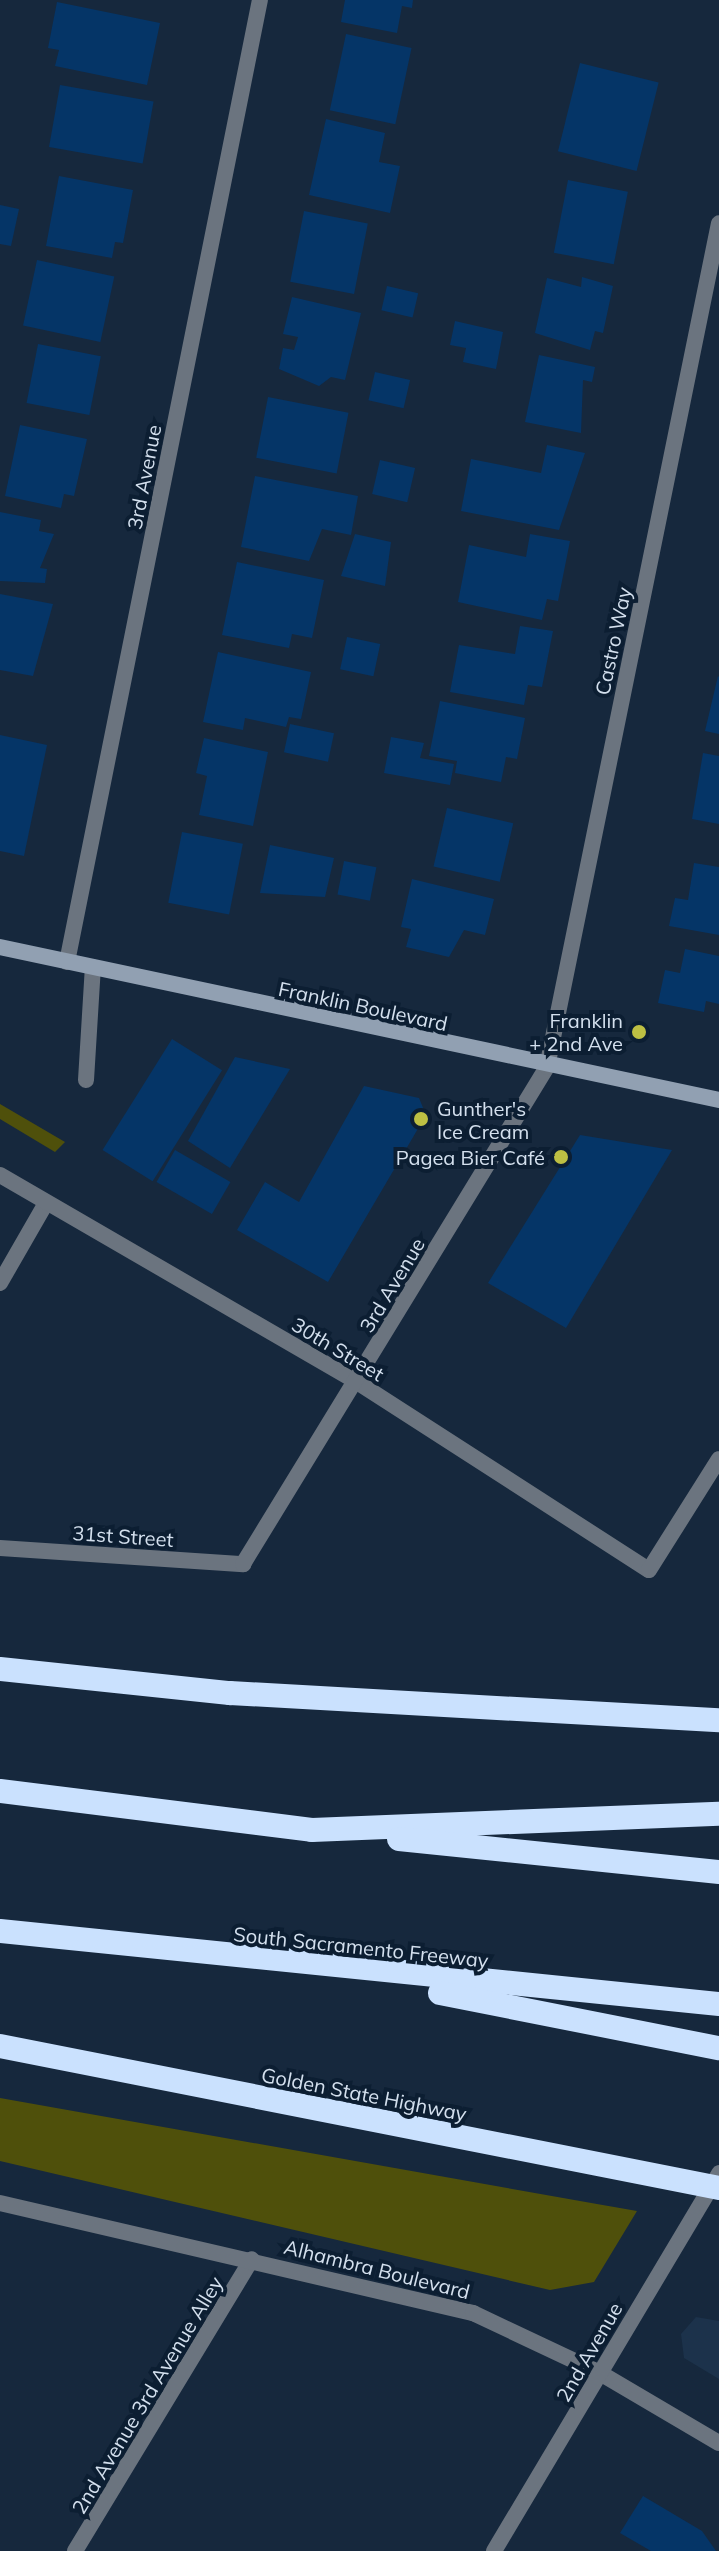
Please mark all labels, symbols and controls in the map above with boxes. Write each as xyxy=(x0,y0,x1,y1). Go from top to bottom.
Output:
street label: 3rd Avenue xyxy=(122,423,166,531)
street label: Castro Way xyxy=(590,585,636,697)
street label: Franklin Boulevard xyxy=(276,976,450,1036)
place label: Franklin + 2nd Ave xyxy=(529,1008,623,1055)
marker: Franklin + 2nd Ave xyxy=(630,1023,648,1041)
place label: Gunther's Ice Cream xyxy=(437,1096,529,1143)
marker: Gunther's Ice Cream xyxy=(412,1110,430,1128)
place label: Pagea Bier Café xyxy=(396,1145,545,1169)
marker: Pagea Bier Café xyxy=(552,1148,570,1166)
street label: 3rd Avenue xyxy=(354,1233,430,1337)
street label: 30th Street xyxy=(288,1312,388,1386)
street label: 31st Street xyxy=(72,1520,174,1552)
street label: South Sacramento Freeway xyxy=(232,1922,490,1972)
street label: Golden State Highway xyxy=(259,2062,469,2126)
street label: Alhambra Boulevard xyxy=(282,2234,472,2304)
street label: 2nd Avenue 3rd Avenue Alley xyxy=(67,2272,227,2518)
street label: 2nd Avenue xyxy=(551,2298,627,2406)

